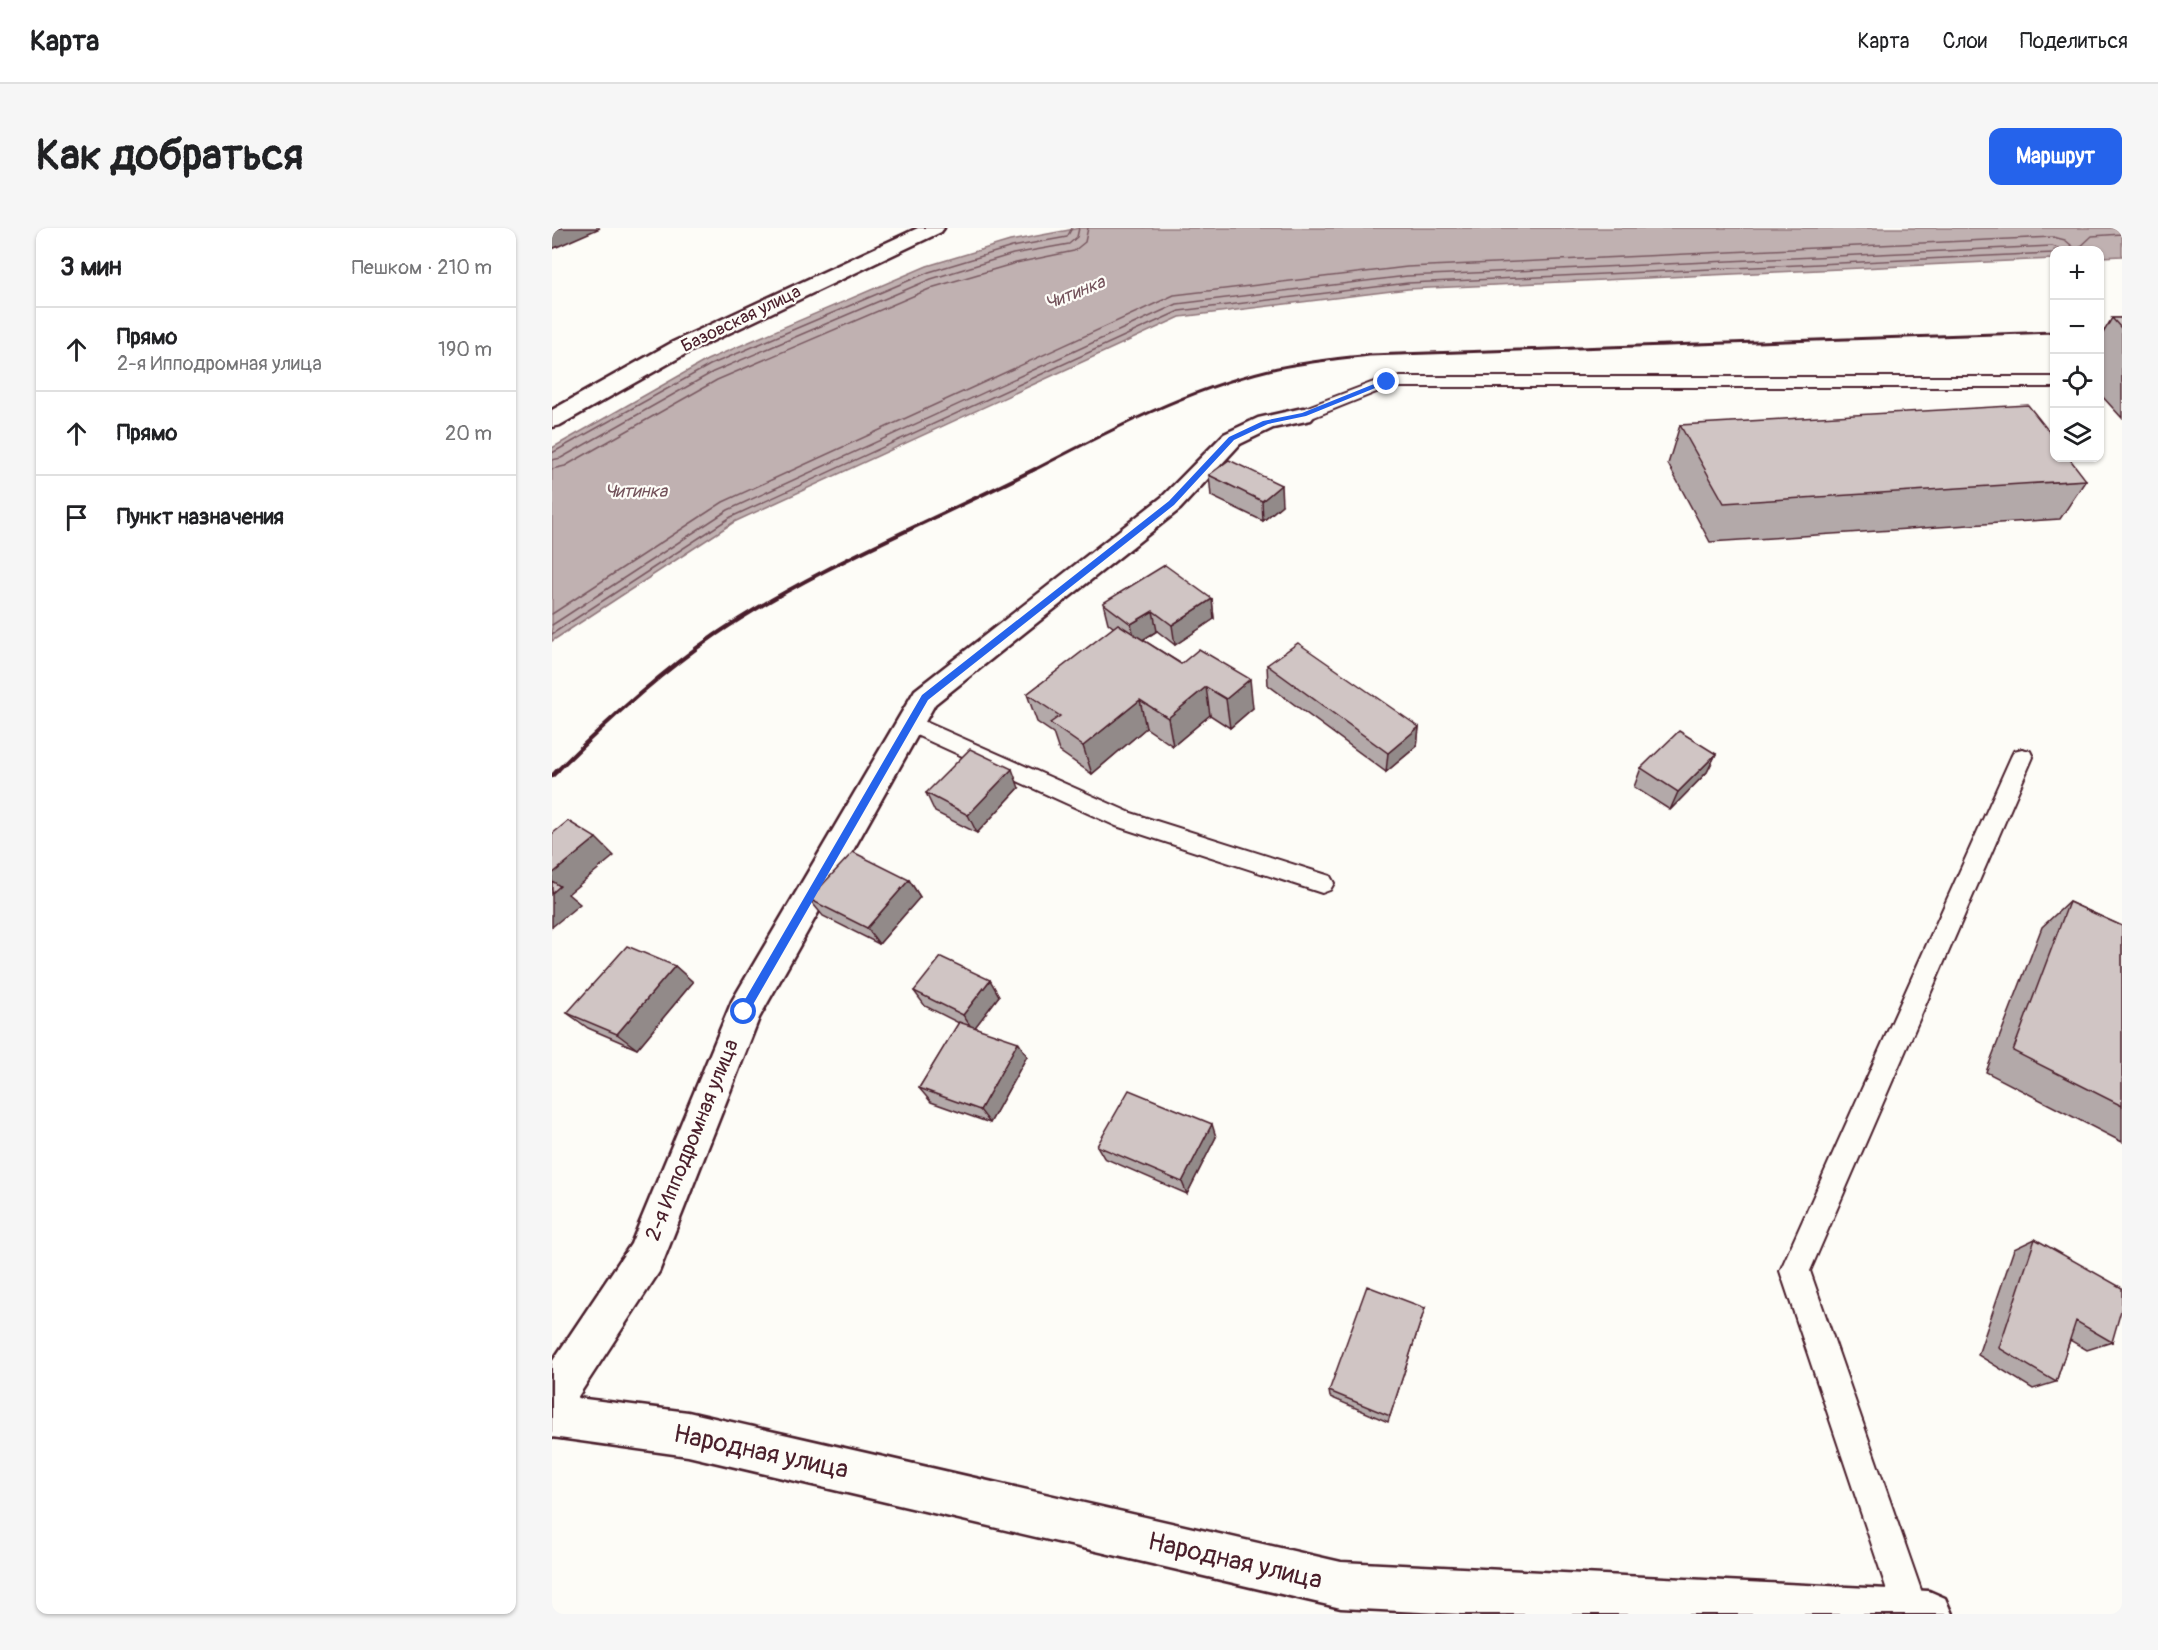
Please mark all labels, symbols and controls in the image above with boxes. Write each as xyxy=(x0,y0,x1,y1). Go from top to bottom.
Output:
text: Карта xyxy=(30,24,99,59)
text: Карта xyxy=(1857,28,1909,55)
text: Слои xyxy=(1942,28,1987,55)
text: Поделиться xyxy=(2020,28,2128,55)
button: Маршрут xyxy=(1989,128,2122,185)
text: Как добраться xyxy=(36,130,303,182)
map controls xyxy=(2050,246,2104,462)
button: + xyxy=(2050,246,2104,300)
text: 3 мин xyxy=(60,251,122,283)
text: Пешком · 210 m xyxy=(352,255,492,280)
water label: Читинка xyxy=(1042,270,1110,315)
street label: Базовская улица xyxy=(677,280,805,358)
button: − xyxy=(2050,300,2104,354)
text: Прямо xyxy=(117,323,177,351)
icon: ahead xyxy=(60,333,93,366)
text: 190 m xyxy=(438,337,492,362)
text: 2-я Ипподромная улица xyxy=(117,351,322,376)
button: locate xyxy=(2050,354,2104,408)
route end xyxy=(1373,368,1399,394)
button: layers xyxy=(2050,408,2104,462)
icon: ahead xyxy=(60,417,93,450)
text: Прямо xyxy=(117,419,177,447)
text: 20 m xyxy=(445,421,492,446)
water label: Читинка xyxy=(605,480,669,503)
icon: arrive xyxy=(60,501,93,534)
text: Пункт назначения xyxy=(117,503,284,531)
route start xyxy=(730,998,756,1024)
street label: 2-я Ипподромная улица xyxy=(639,1035,745,1245)
street label: Народная улица xyxy=(671,1418,851,1486)
street label: Народная улица xyxy=(1145,1525,1325,1597)

